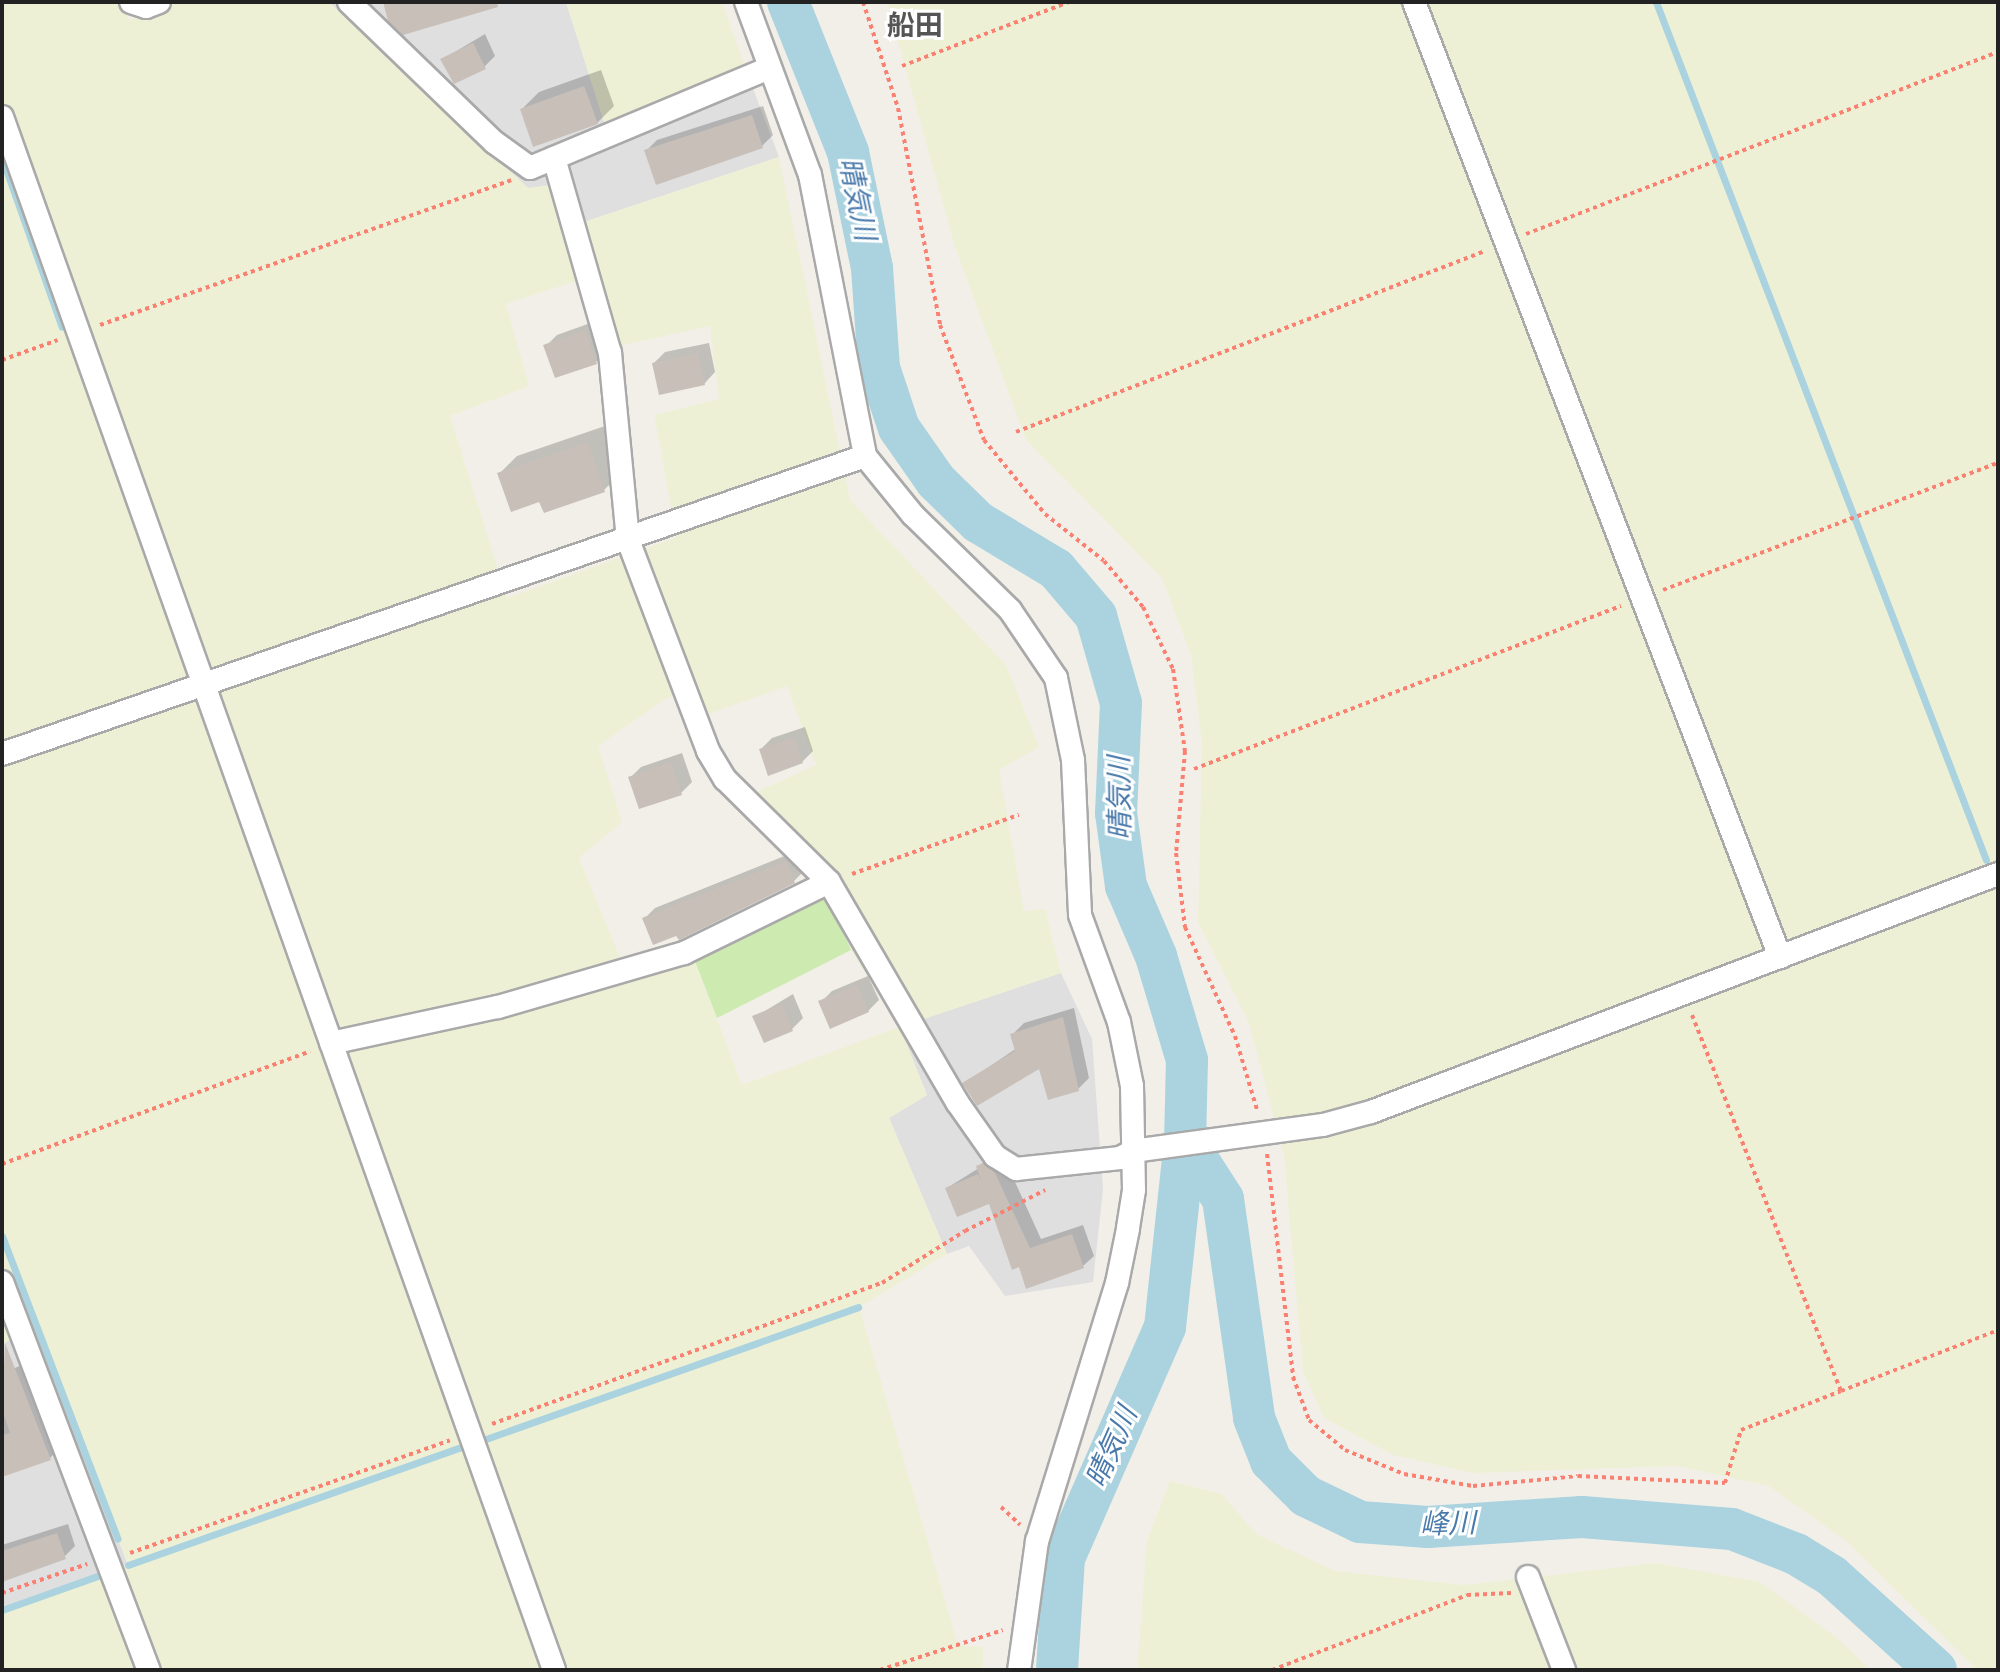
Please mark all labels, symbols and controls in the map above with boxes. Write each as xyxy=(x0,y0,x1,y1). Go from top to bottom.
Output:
district label: 船田 xyxy=(887,9,943,43)
water label: 晴気川 xyxy=(832,154,882,244)
water label: 晴気川 xyxy=(1102,756,1138,840)
water label: 晴気川 xyxy=(1080,1402,1144,1492)
water label: 峰川 xyxy=(1419,1506,1477,1542)

